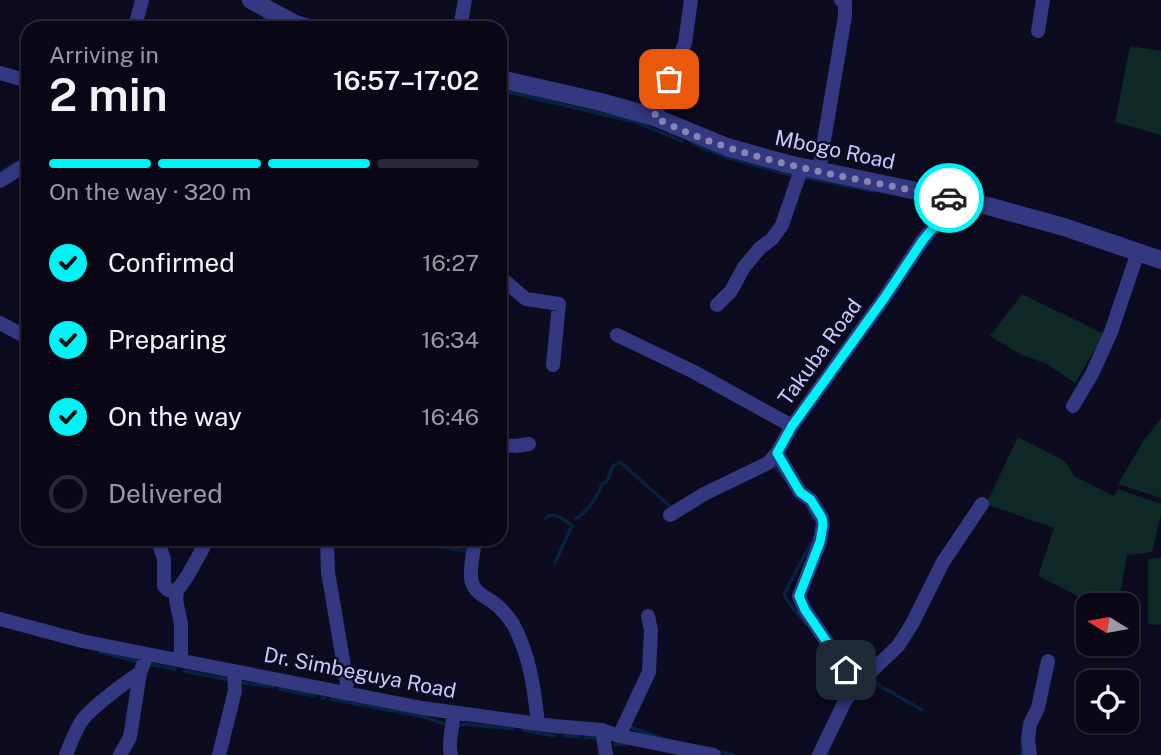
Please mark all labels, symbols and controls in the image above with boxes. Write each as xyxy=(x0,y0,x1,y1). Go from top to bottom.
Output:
text: Arriving in xyxy=(49,41,159,68)
pin xyxy=(639,49,699,109)
icon: bag xyxy=(650,60,688,98)
text: 16:57–17:02 xyxy=(333,65,479,96)
text: 2 min xyxy=(49,67,168,121)
street label: Mbogo Road xyxy=(773,125,897,174)
courier xyxy=(914,163,984,233)
text: On the way · 320 m xyxy=(49,178,251,205)
icon: car xyxy=(930,179,968,217)
icon: check xyxy=(49,244,87,282)
text: Confirmed xyxy=(108,247,235,278)
text: 16:27 xyxy=(422,249,479,276)
street label: Takuba Road xyxy=(773,294,867,410)
icon: check xyxy=(49,321,87,359)
text: Preparing xyxy=(108,324,227,355)
text: 16:34 xyxy=(421,326,479,353)
icon: check xyxy=(49,398,87,436)
text: On the way xyxy=(108,401,242,432)
text: 16:46 xyxy=(422,403,479,430)
text: Delivered xyxy=(108,478,223,509)
north arrow xyxy=(1076,593,1139,656)
map controls xyxy=(1076,593,1139,733)
pin xyxy=(816,640,876,700)
street label: Dr. Simbeguya Road xyxy=(262,642,458,703)
icon: home xyxy=(827,651,865,689)
button: locate xyxy=(1076,670,1139,733)

